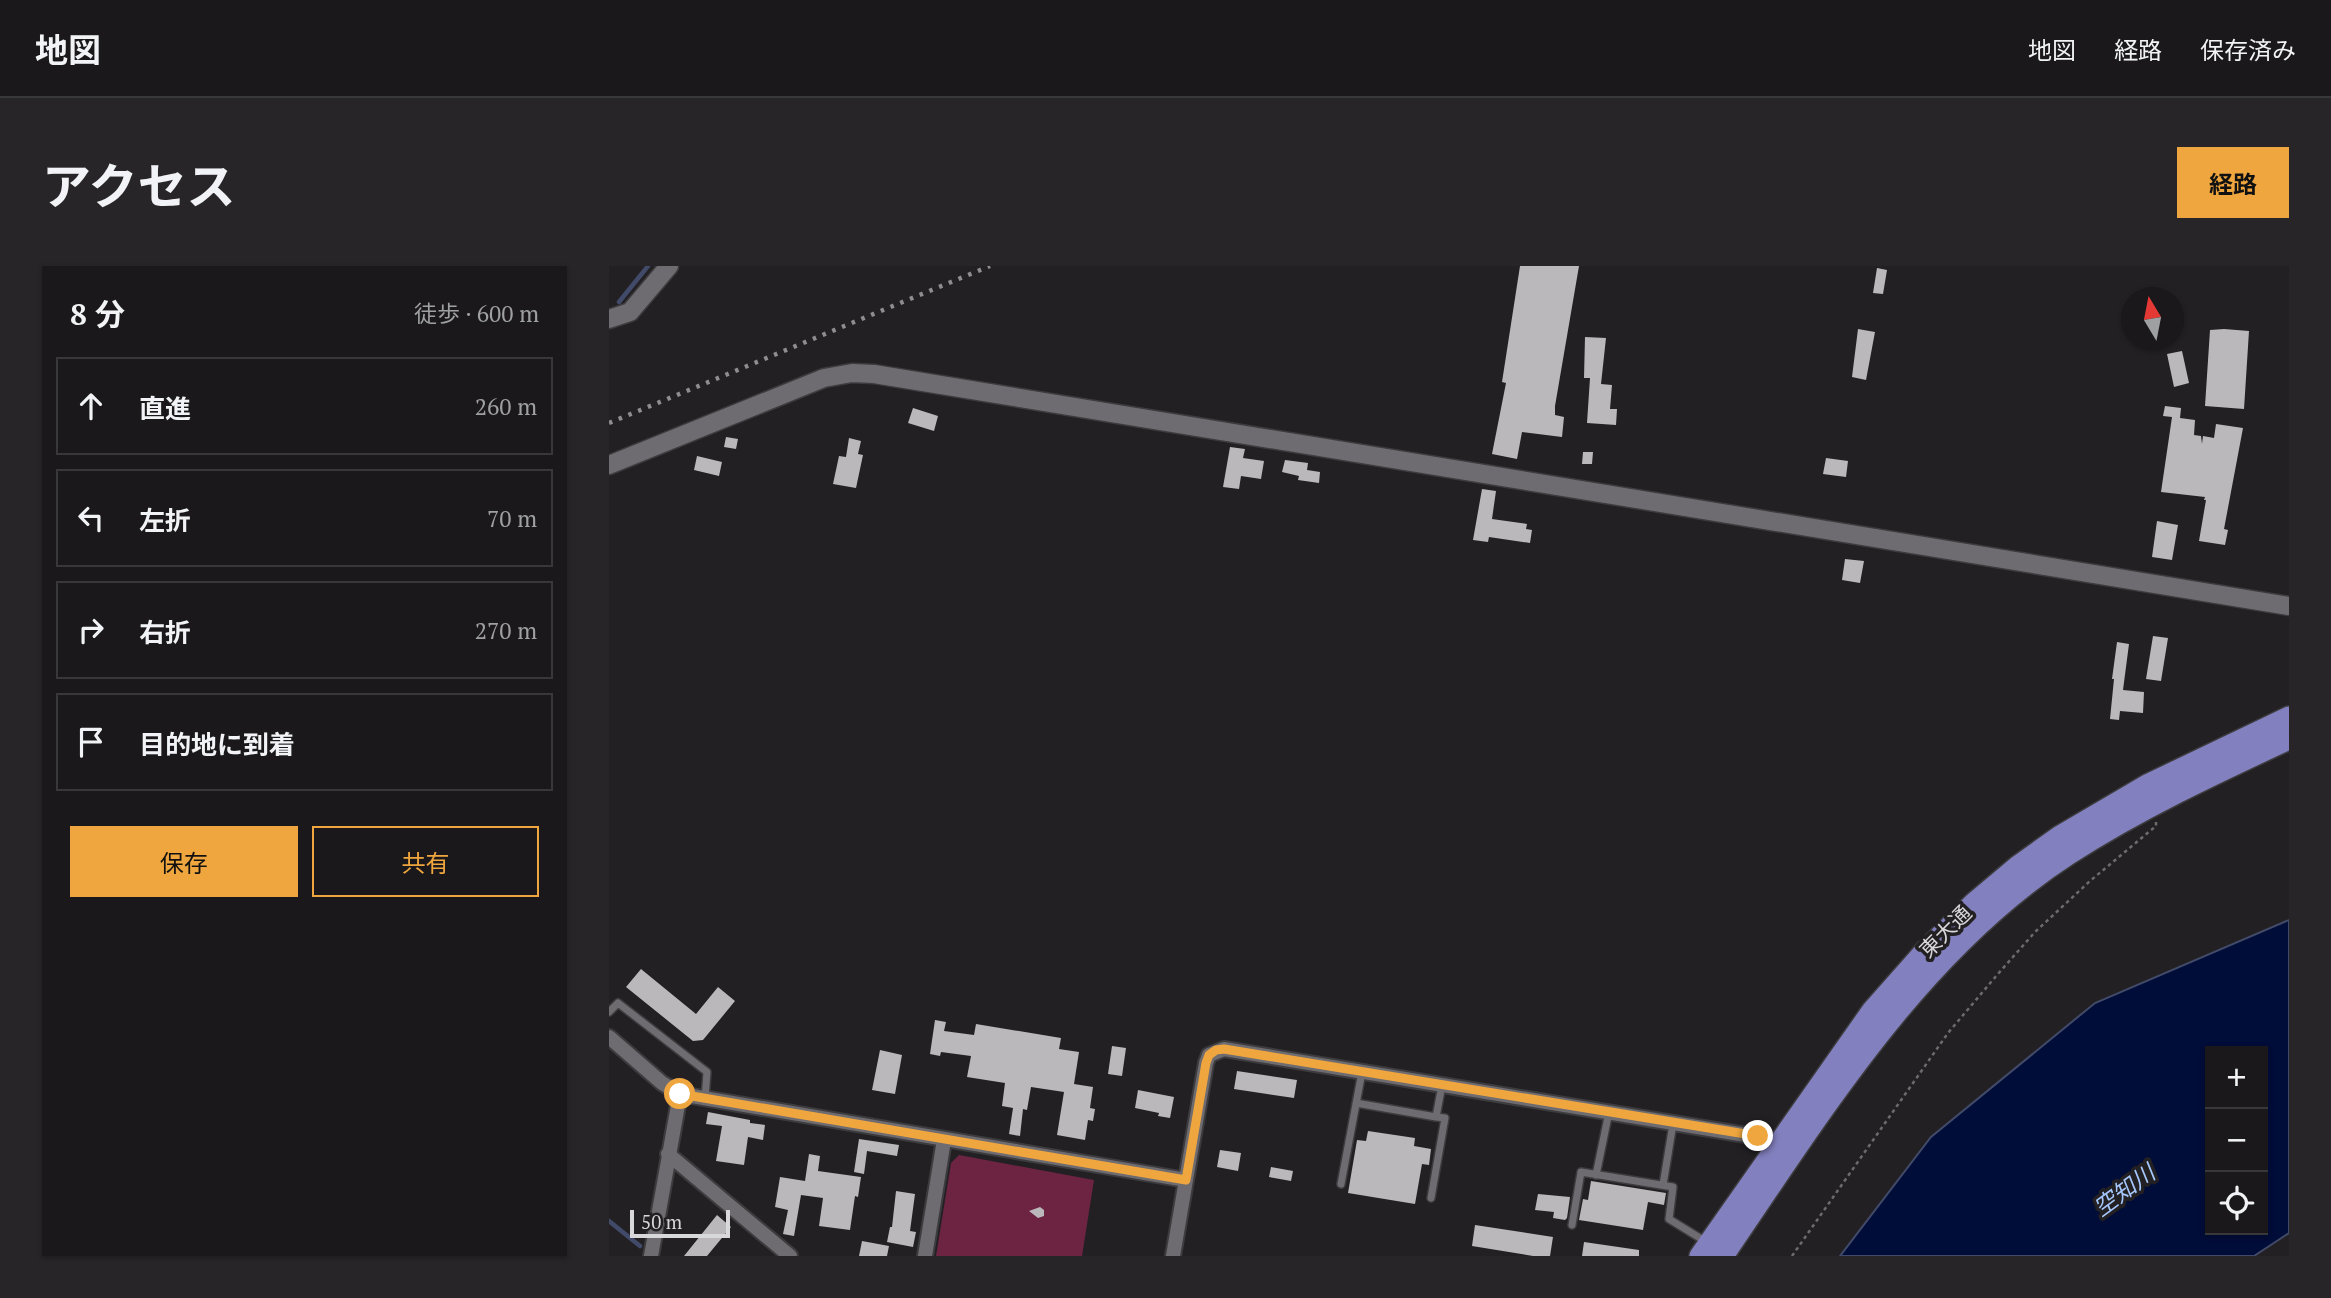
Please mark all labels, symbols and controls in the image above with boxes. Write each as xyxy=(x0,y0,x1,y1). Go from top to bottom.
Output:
text: 地図 xyxy=(35,28,101,71)
text: 地図 xyxy=(2028,34,2076,66)
text: 経路 xyxy=(2114,34,2162,66)
text: 保存済み xyxy=(2200,34,2296,66)
button: 経路 xyxy=(2177,147,2289,218)
text: アクセス xyxy=(42,153,236,218)
north arrow xyxy=(2121,287,2184,350)
text: 8 分 xyxy=(70,294,125,334)
text: 徒歩 · 600 m xyxy=(414,298,539,329)
icon: ahead xyxy=(72,387,110,425)
text: 直進 xyxy=(139,391,191,425)
text: 260 m xyxy=(475,391,537,422)
icon: left xyxy=(72,499,110,537)
text: 左折 xyxy=(139,503,191,537)
text: 70 m xyxy=(487,503,537,534)
icon: right xyxy=(72,611,110,649)
text: 右折 xyxy=(139,615,191,649)
text: 270 m xyxy=(475,615,537,646)
icon: arrive xyxy=(72,723,110,761)
text: 目的地に到着 xyxy=(139,727,295,761)
button: 保存 xyxy=(70,826,298,897)
button: 共有 xyxy=(312,826,539,897)
street label: 東大通 xyxy=(1913,899,1977,963)
map controls xyxy=(2205,1046,2268,1235)
button: + xyxy=(2205,1046,2268,1109)
route start xyxy=(664,1078,695,1109)
button: − xyxy=(2205,1109,2268,1172)
route end xyxy=(1742,1120,1773,1151)
water label: 空知川 xyxy=(2087,1155,2163,1223)
button: locate xyxy=(2205,1172,2268,1235)
scale bar xyxy=(630,1207,730,1239)
text: 50 m xyxy=(641,1209,682,1234)

